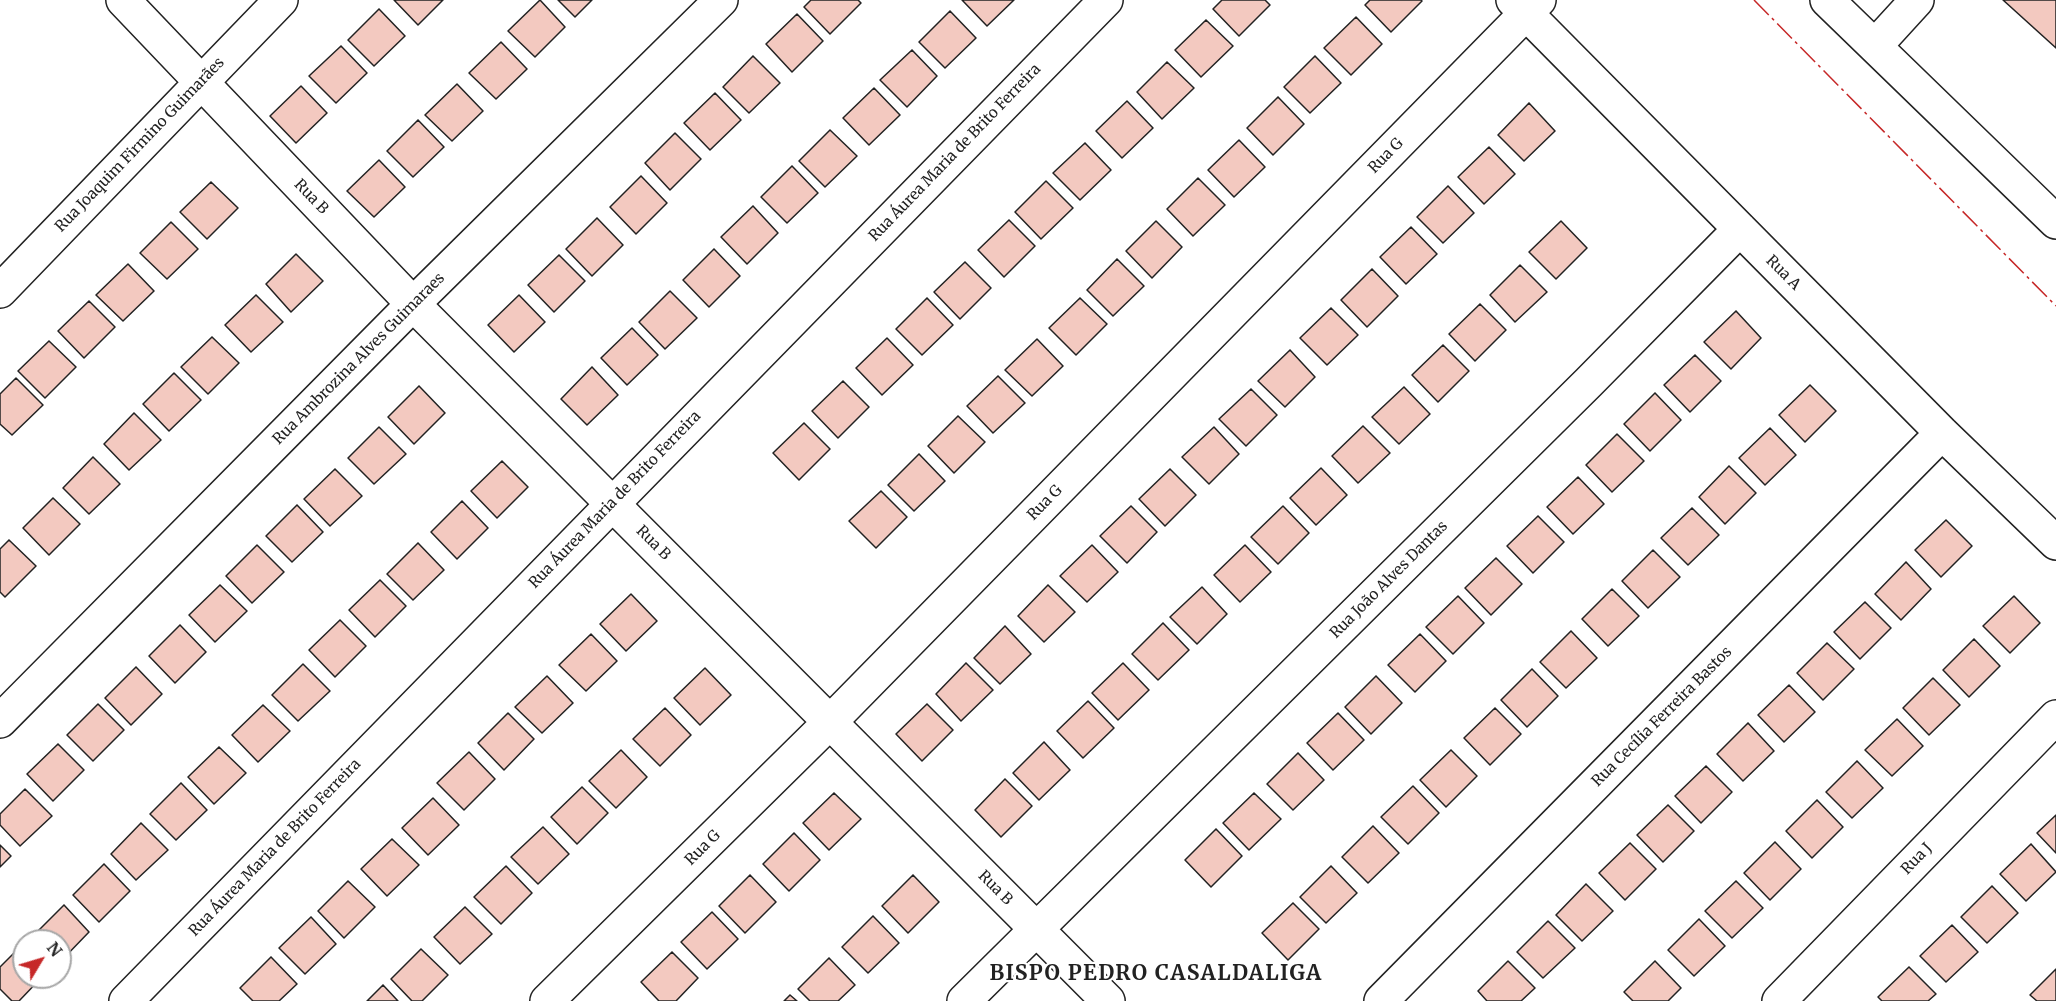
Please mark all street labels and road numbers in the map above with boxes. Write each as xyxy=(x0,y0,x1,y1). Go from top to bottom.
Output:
street label: Rua Joaquim Firmino Guimarães xyxy=(52,54,228,236)
street label: Rua Áurea Maria de Brito Ferreira xyxy=(865,61,1045,245)
street label: Rua G xyxy=(1365,135,1407,177)
street label: Rua B xyxy=(290,176,332,218)
street label: Rua A xyxy=(1762,252,1804,294)
street label: Rua Ambrozina Alves Guimaraes xyxy=(269,269,449,449)
street label: Rua Áurea Maria de Brito Ferreira xyxy=(525,408,705,592)
street label: Rua G xyxy=(1024,482,1066,524)
street label: Rua João Alves Dantas xyxy=(1327,518,1451,642)
street label: Rua B xyxy=(632,522,674,564)
street label: Rua Cecília Ferreira Bastos xyxy=(1588,643,1736,791)
street label: Rua Áurea Maria de Brito Ferreira xyxy=(185,756,365,940)
street label: Rua G xyxy=(682,827,724,869)
street label: Rua J xyxy=(1898,840,1936,878)
street label: Rua B xyxy=(974,867,1016,909)

